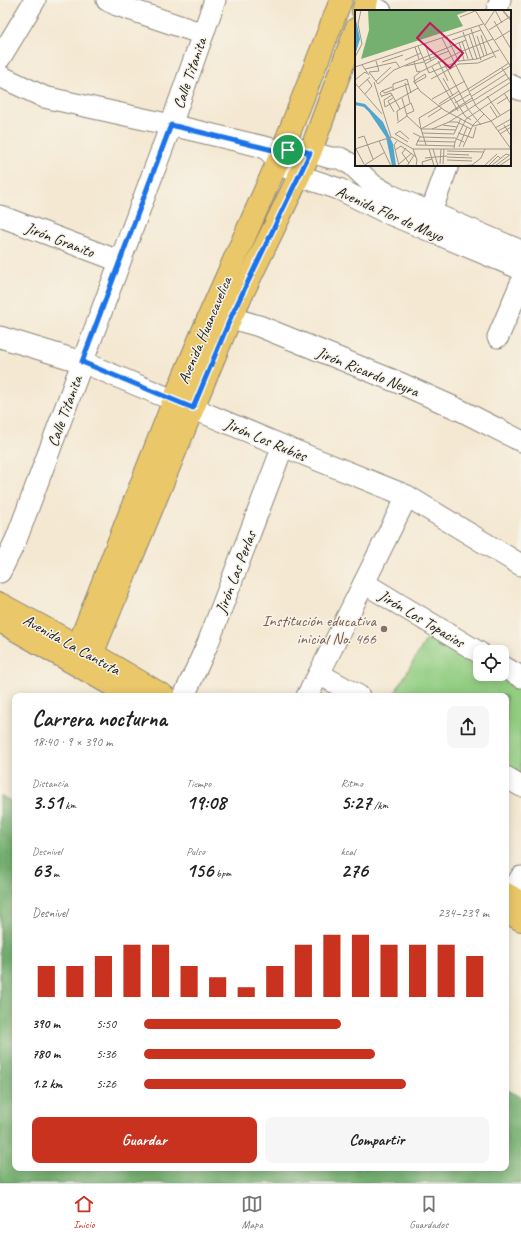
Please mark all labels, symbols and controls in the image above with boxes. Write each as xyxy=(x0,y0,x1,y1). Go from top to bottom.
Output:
inset map xyxy=(355,10,511,166)
street label: Calle Titanita xyxy=(168,34,212,111)
pin xyxy=(271,133,305,167)
icon: arrive xyxy=(277,139,299,161)
street label: Avenida Flor de Mayo xyxy=(333,181,448,247)
street label: Jirón Granito xyxy=(21,217,98,263)
street label: Avenida Huancavelica xyxy=(173,272,237,387)
street label: Jirón Ricardo Neyra xyxy=(313,342,423,402)
street label: Calle Titanita xyxy=(43,372,87,449)
street label: Jirón Los Rubíes xyxy=(221,413,311,467)
street label: Jirón Las Perlas xyxy=(211,527,261,617)
street label: Jirón Los Topacios xyxy=(374,585,469,653)
street label: Avenida La Cantuta xyxy=(19,610,124,680)
place label: Institución educativa inicial No. 466 xyxy=(262,611,378,649)
marker: Institución educativa inicial No. 466 xyxy=(379,624,389,634)
map controls xyxy=(473,645,509,681)
button: locate xyxy=(473,645,509,681)
text: Carrera nocturna xyxy=(32,705,167,733)
button: share xyxy=(447,706,489,748)
text: 18:40 · 9 × 390 m xyxy=(32,734,113,750)
text: Distancia xyxy=(32,776,68,790)
text: Tiempo xyxy=(186,776,211,790)
text: Ritmo xyxy=(341,776,363,790)
text: 3.51 xyxy=(32,790,63,815)
text: 19:08 xyxy=(186,790,226,815)
text: 5:27 xyxy=(341,790,371,815)
text: km xyxy=(63,798,76,812)
text: /km xyxy=(371,798,388,812)
text: Desnivel xyxy=(32,844,62,858)
text: Pulso xyxy=(186,844,205,858)
text: kcal xyxy=(341,844,355,858)
text: 63 xyxy=(32,858,50,883)
text: 156 xyxy=(186,858,213,883)
text: 276 xyxy=(341,858,368,883)
text: m xyxy=(50,866,59,880)
text: bpm xyxy=(213,866,231,880)
text: Desnivel xyxy=(32,905,67,921)
text: 234–239 m xyxy=(438,905,489,921)
text: 390 m xyxy=(32,1016,60,1032)
text: 5:50 xyxy=(96,1016,116,1032)
text: 780 m xyxy=(32,1046,60,1062)
text: 5:36 xyxy=(96,1046,116,1062)
text: 1.2 km xyxy=(32,1076,62,1092)
text: 5:26 xyxy=(96,1076,116,1092)
button: Guardar xyxy=(32,1117,257,1163)
button: Compartir xyxy=(265,1117,489,1163)
tab: Inicio xyxy=(73,1193,95,1231)
tab: Mapa xyxy=(241,1193,263,1231)
tab: Guardados xyxy=(409,1193,448,1231)

